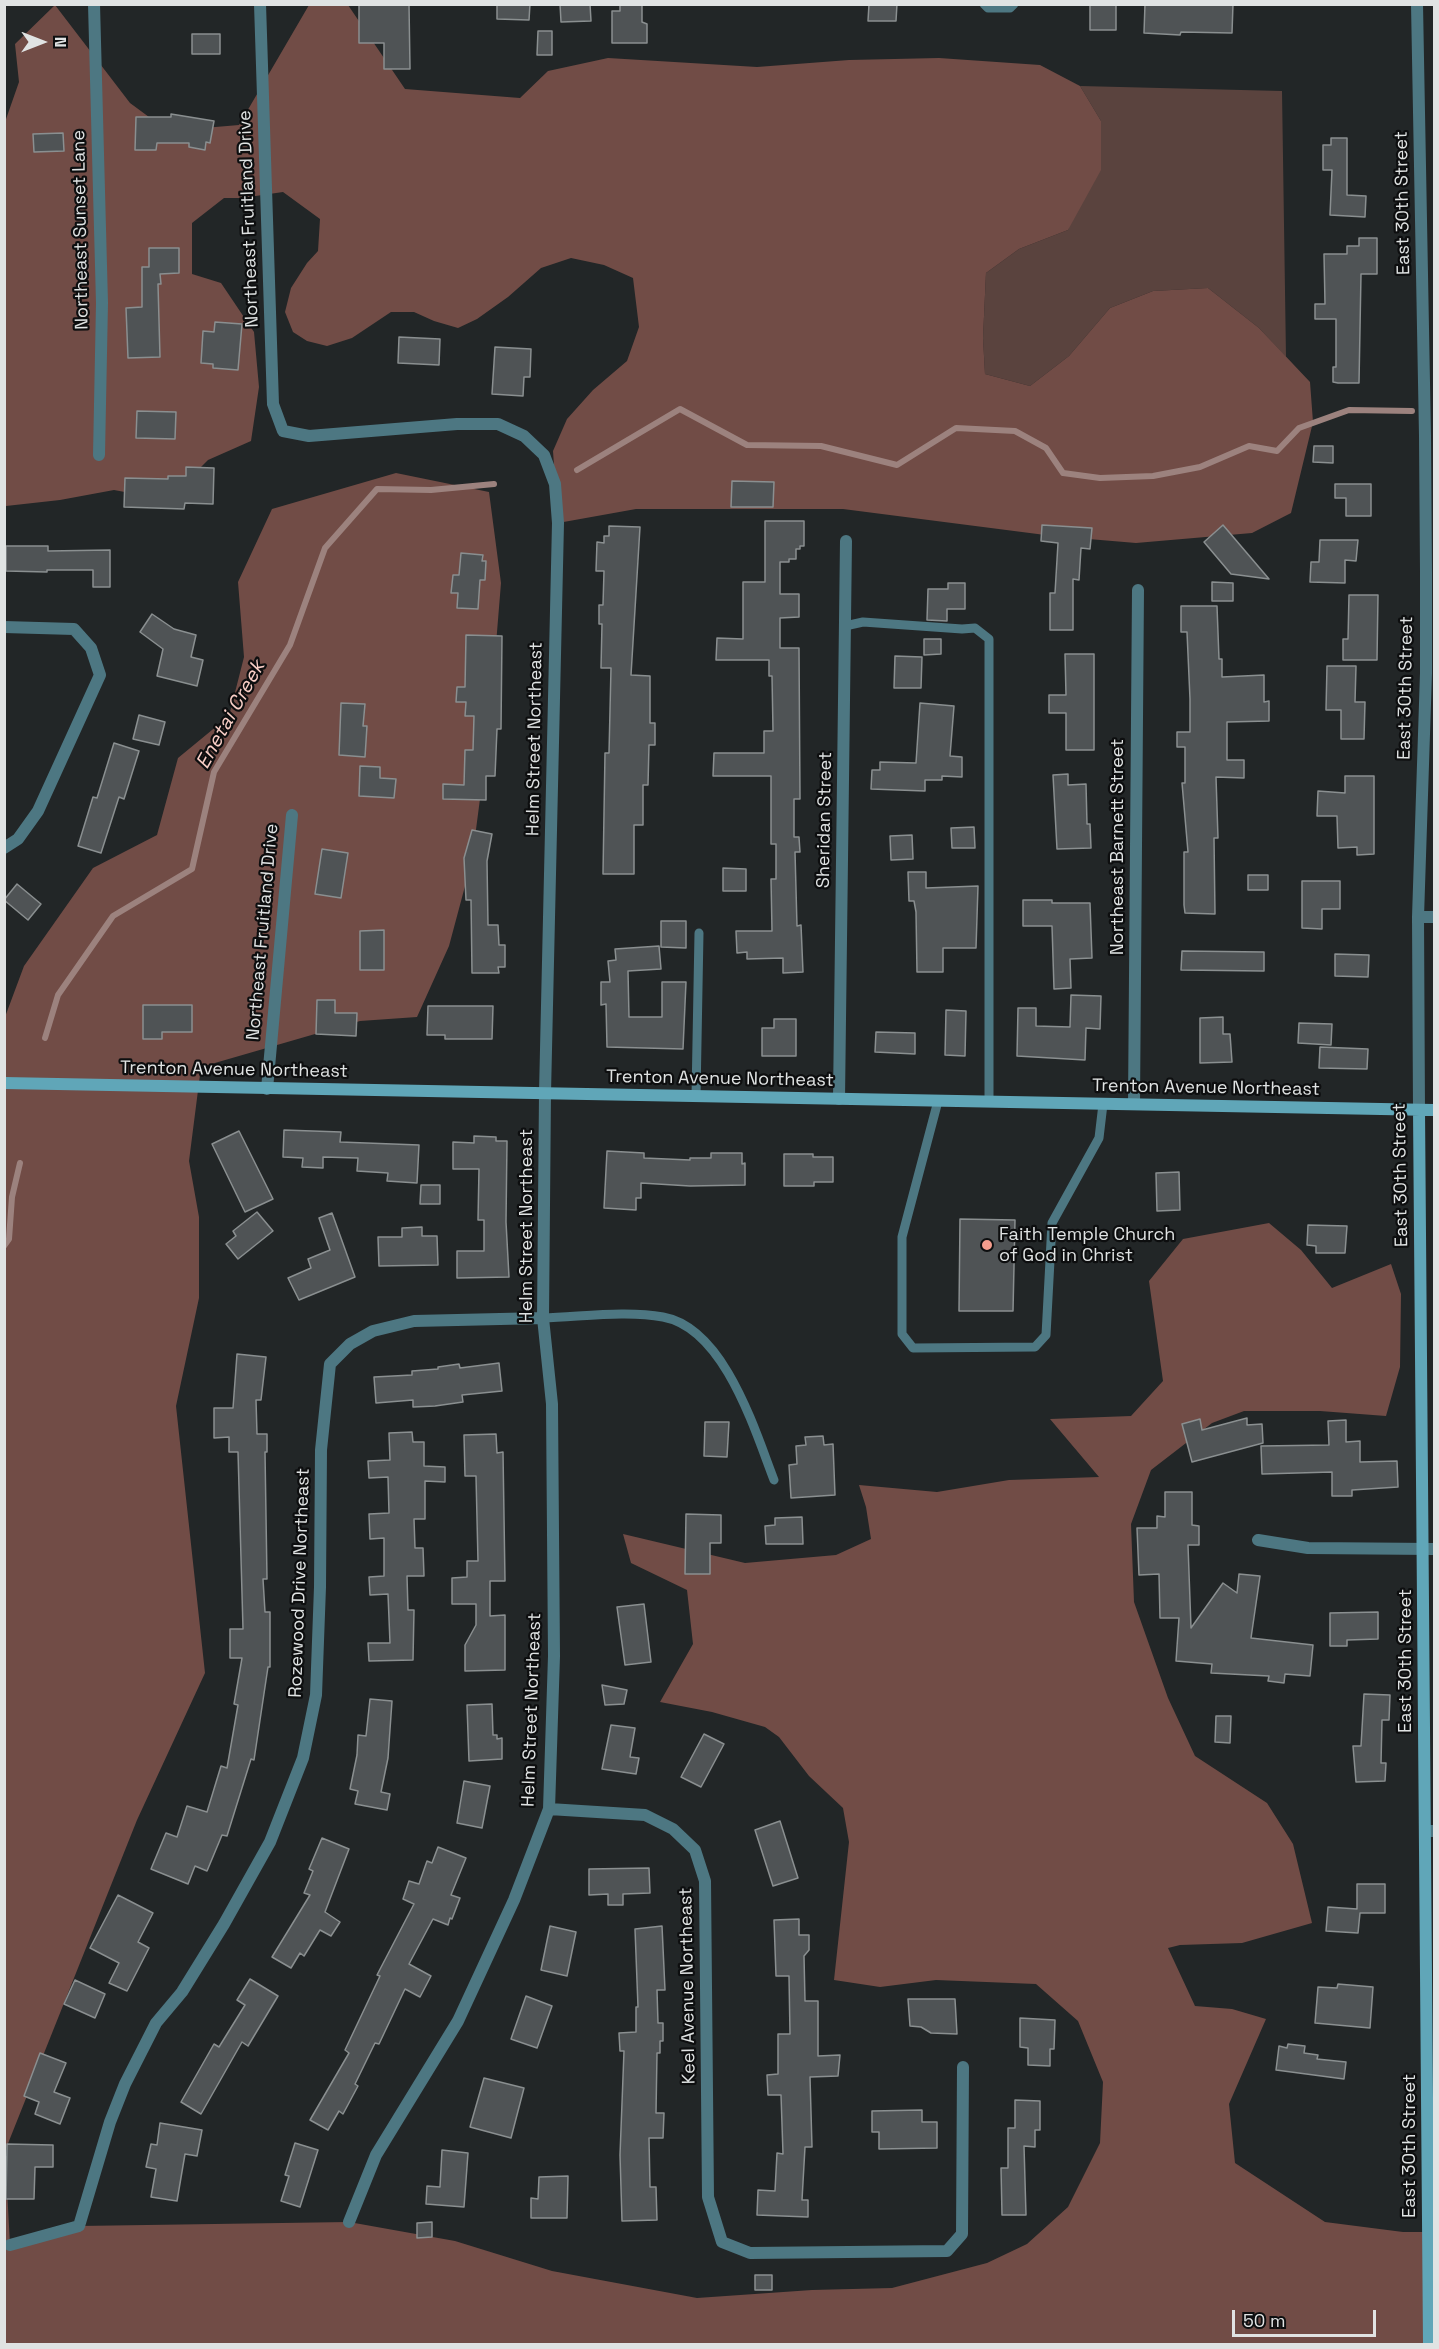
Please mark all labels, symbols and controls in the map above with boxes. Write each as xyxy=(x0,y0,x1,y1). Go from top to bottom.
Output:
north arrow xyxy=(12,12,72,72)
text: N xyxy=(50,37,71,47)
street label: Northeast Fruitland Drive xyxy=(234,110,264,328)
street label: Northeast Sunset Lane xyxy=(68,130,94,330)
street label: East 30th Street xyxy=(1391,131,1415,275)
street label: East 30th Street xyxy=(1394,616,1418,760)
street label: Helm Street Northeast xyxy=(523,642,547,836)
water label: Enetai Creek xyxy=(191,657,271,773)
street label: Northeast Barnett Street xyxy=(1107,739,1129,955)
street label: Sheridan Street xyxy=(813,752,837,888)
street label: Northeast Fruitland Drive xyxy=(243,823,283,1041)
street label: Trenton Avenue Northeast xyxy=(120,1057,348,1083)
street label: Trenton Avenue Northeast xyxy=(606,1066,834,1092)
street label: Trenton Avenue Northeast xyxy=(1092,1075,1320,1101)
street label: East 30th Street xyxy=(1389,1103,1413,1247)
street label: Helm Street Northeast xyxy=(516,1129,538,1323)
place label: Faith Temple Church of God in Christ xyxy=(999,1224,1175,1266)
marker: Faith Temple Church of God in Christ xyxy=(980,1238,994,1252)
street label: Rozewood Drive Northeast xyxy=(285,1468,315,1698)
street label: East 30th Street xyxy=(1395,1589,1417,1733)
street label: Helm Street Northeast xyxy=(518,1613,546,1807)
street label: Keel Avenue Northeast xyxy=(675,1887,701,2085)
street label: East 30th Street xyxy=(1399,2074,1421,2218)
scale bar xyxy=(1235,2298,1379,2336)
text: 50 m xyxy=(1243,2309,1285,2332)

